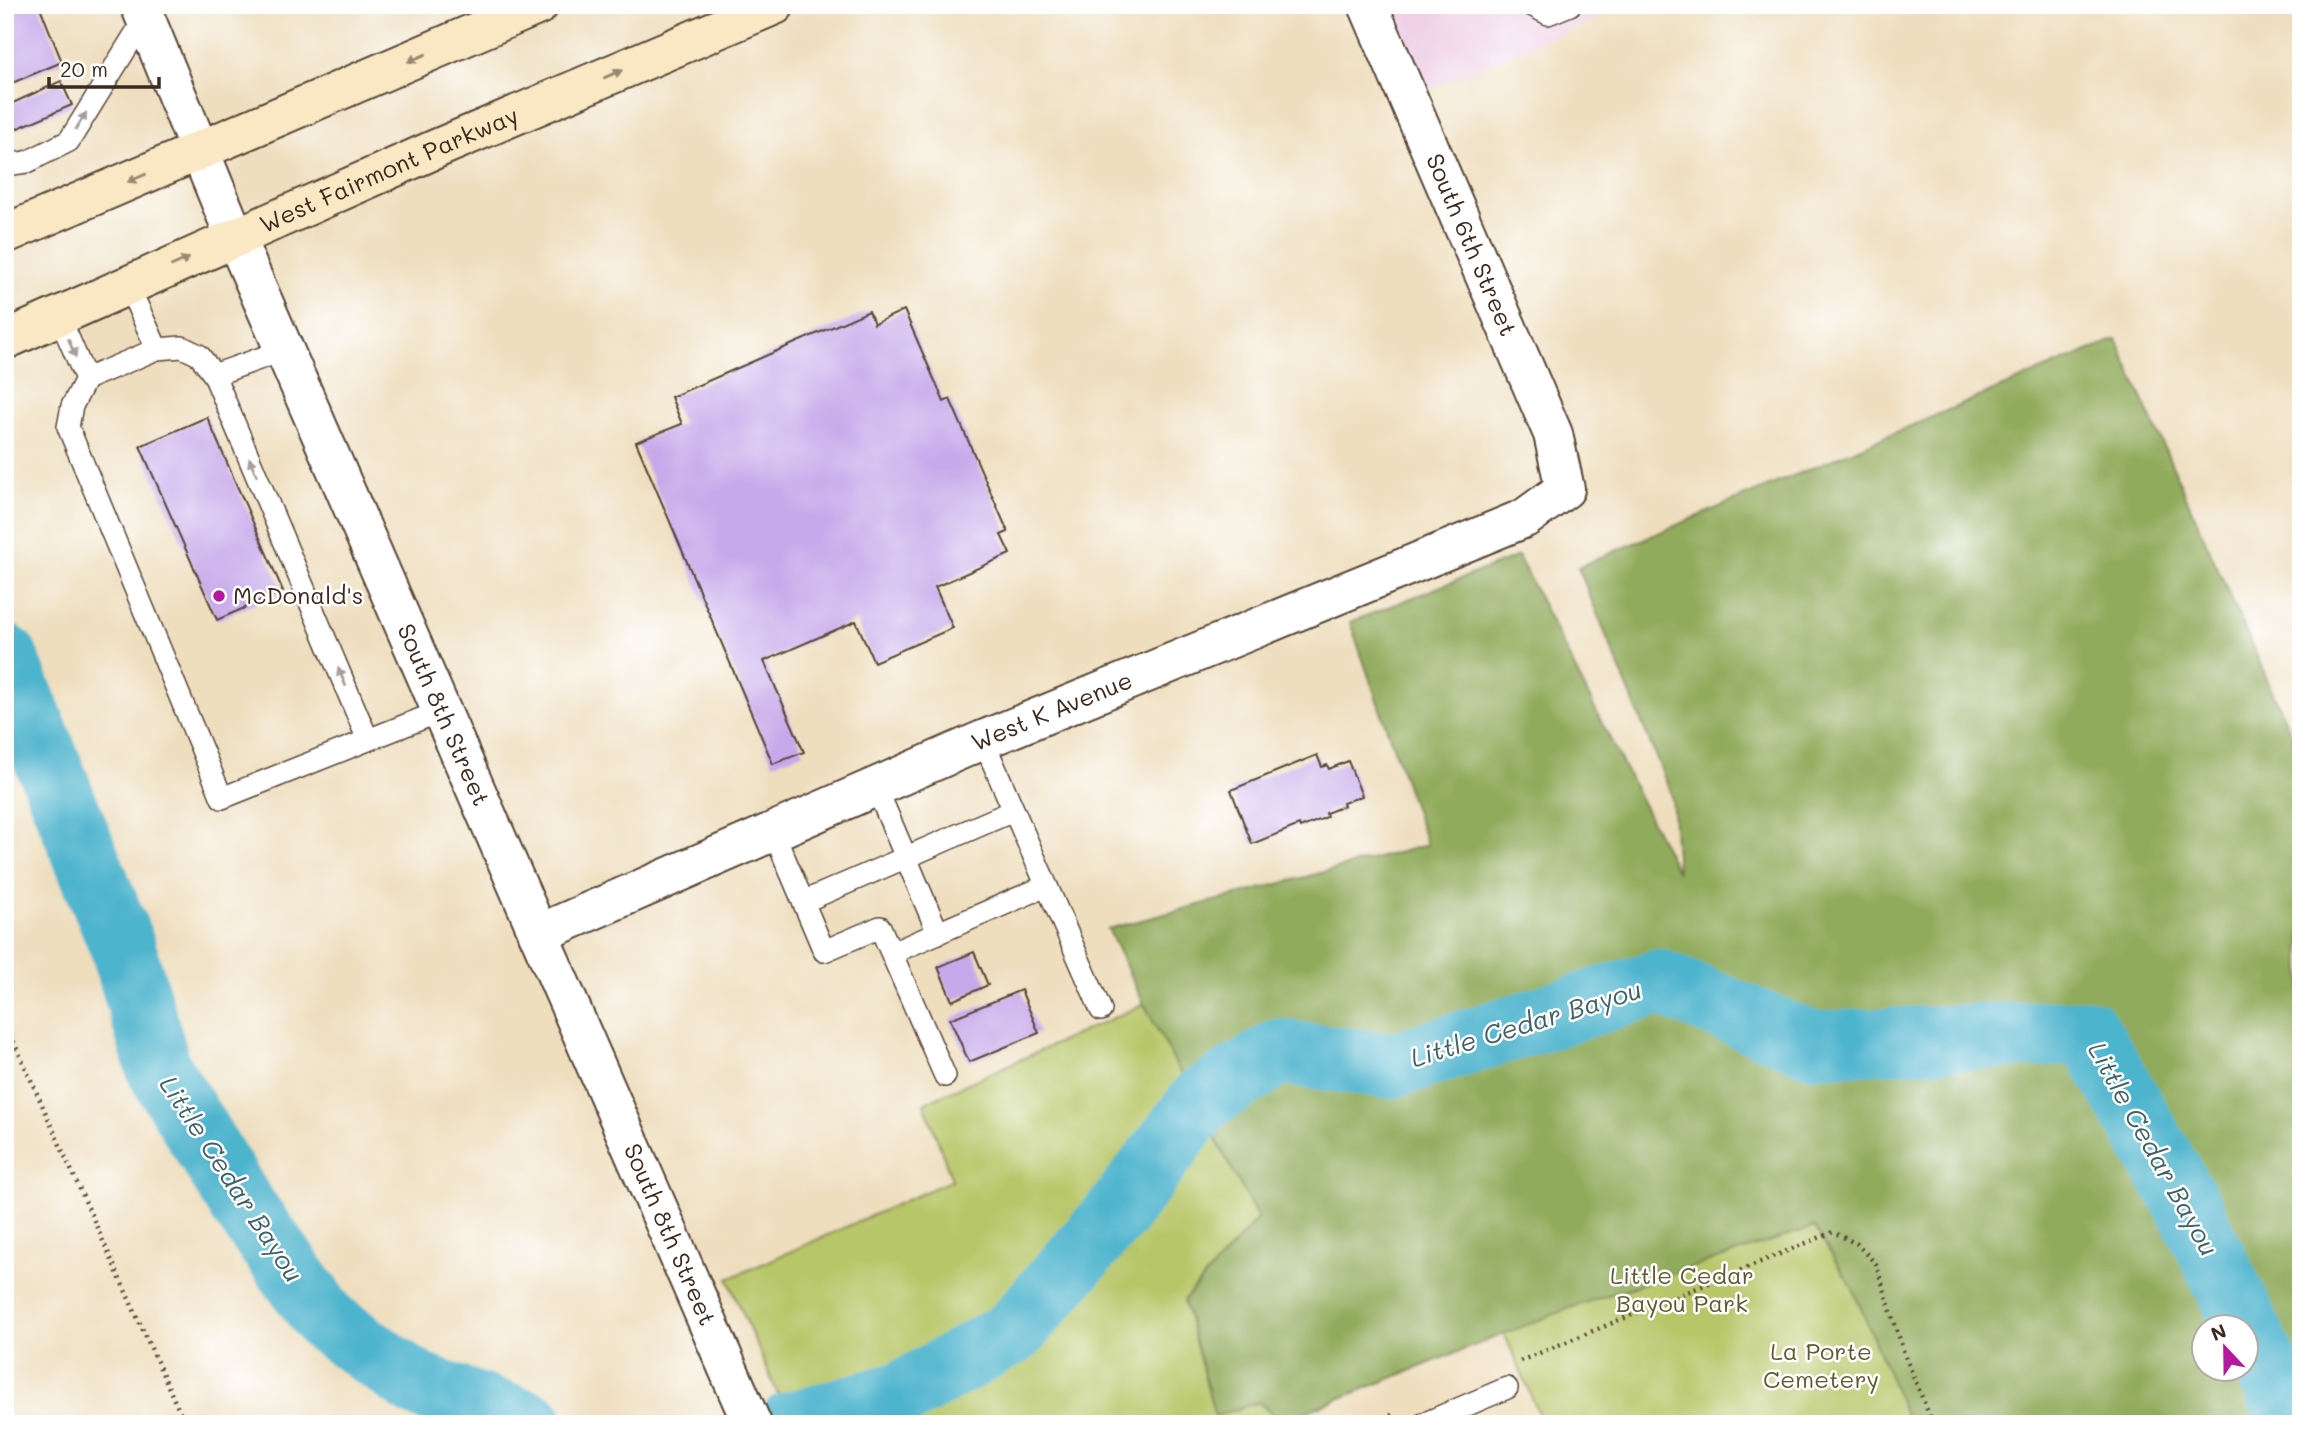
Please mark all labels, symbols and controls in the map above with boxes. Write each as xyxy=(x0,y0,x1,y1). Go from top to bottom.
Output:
scale bar xyxy=(49,46,159,90)
one-way arrow xyxy=(407,52,427,64)
text: 20 m xyxy=(60,55,108,82)
one-way arrow xyxy=(603,68,624,79)
street label: West Fairmont Parkway xyxy=(254,99,523,239)
one-way arrow xyxy=(75,111,88,130)
street label: South 6th Street xyxy=(1420,148,1525,340)
one-way arrow xyxy=(127,172,147,184)
one-way arrow xyxy=(169,257,190,268)
one-way arrow xyxy=(67,337,78,358)
one-way arrow xyxy=(247,457,258,478)
place label: McDonald's xyxy=(233,579,363,610)
marker: McDonald's xyxy=(211,588,227,604)
street label: South 8th Street xyxy=(391,619,498,810)
street label: West K Avenue xyxy=(966,664,1137,757)
one-way arrow xyxy=(336,666,347,687)
water label: Little Cedar Bayou xyxy=(1406,972,1645,1074)
water label: Little Cedar Bayou xyxy=(2081,1035,2227,1262)
water label: Little Cedar Bayou xyxy=(152,1069,311,1288)
street label: South 8th Street xyxy=(618,1138,724,1330)
park label: Little Cedar Bayou Park xyxy=(1610,1259,1754,1318)
north arrow xyxy=(2190,1314,2260,1384)
text: N xyxy=(2207,1317,2230,1346)
park label: La Porte Cemetery xyxy=(1763,1335,1879,1394)

